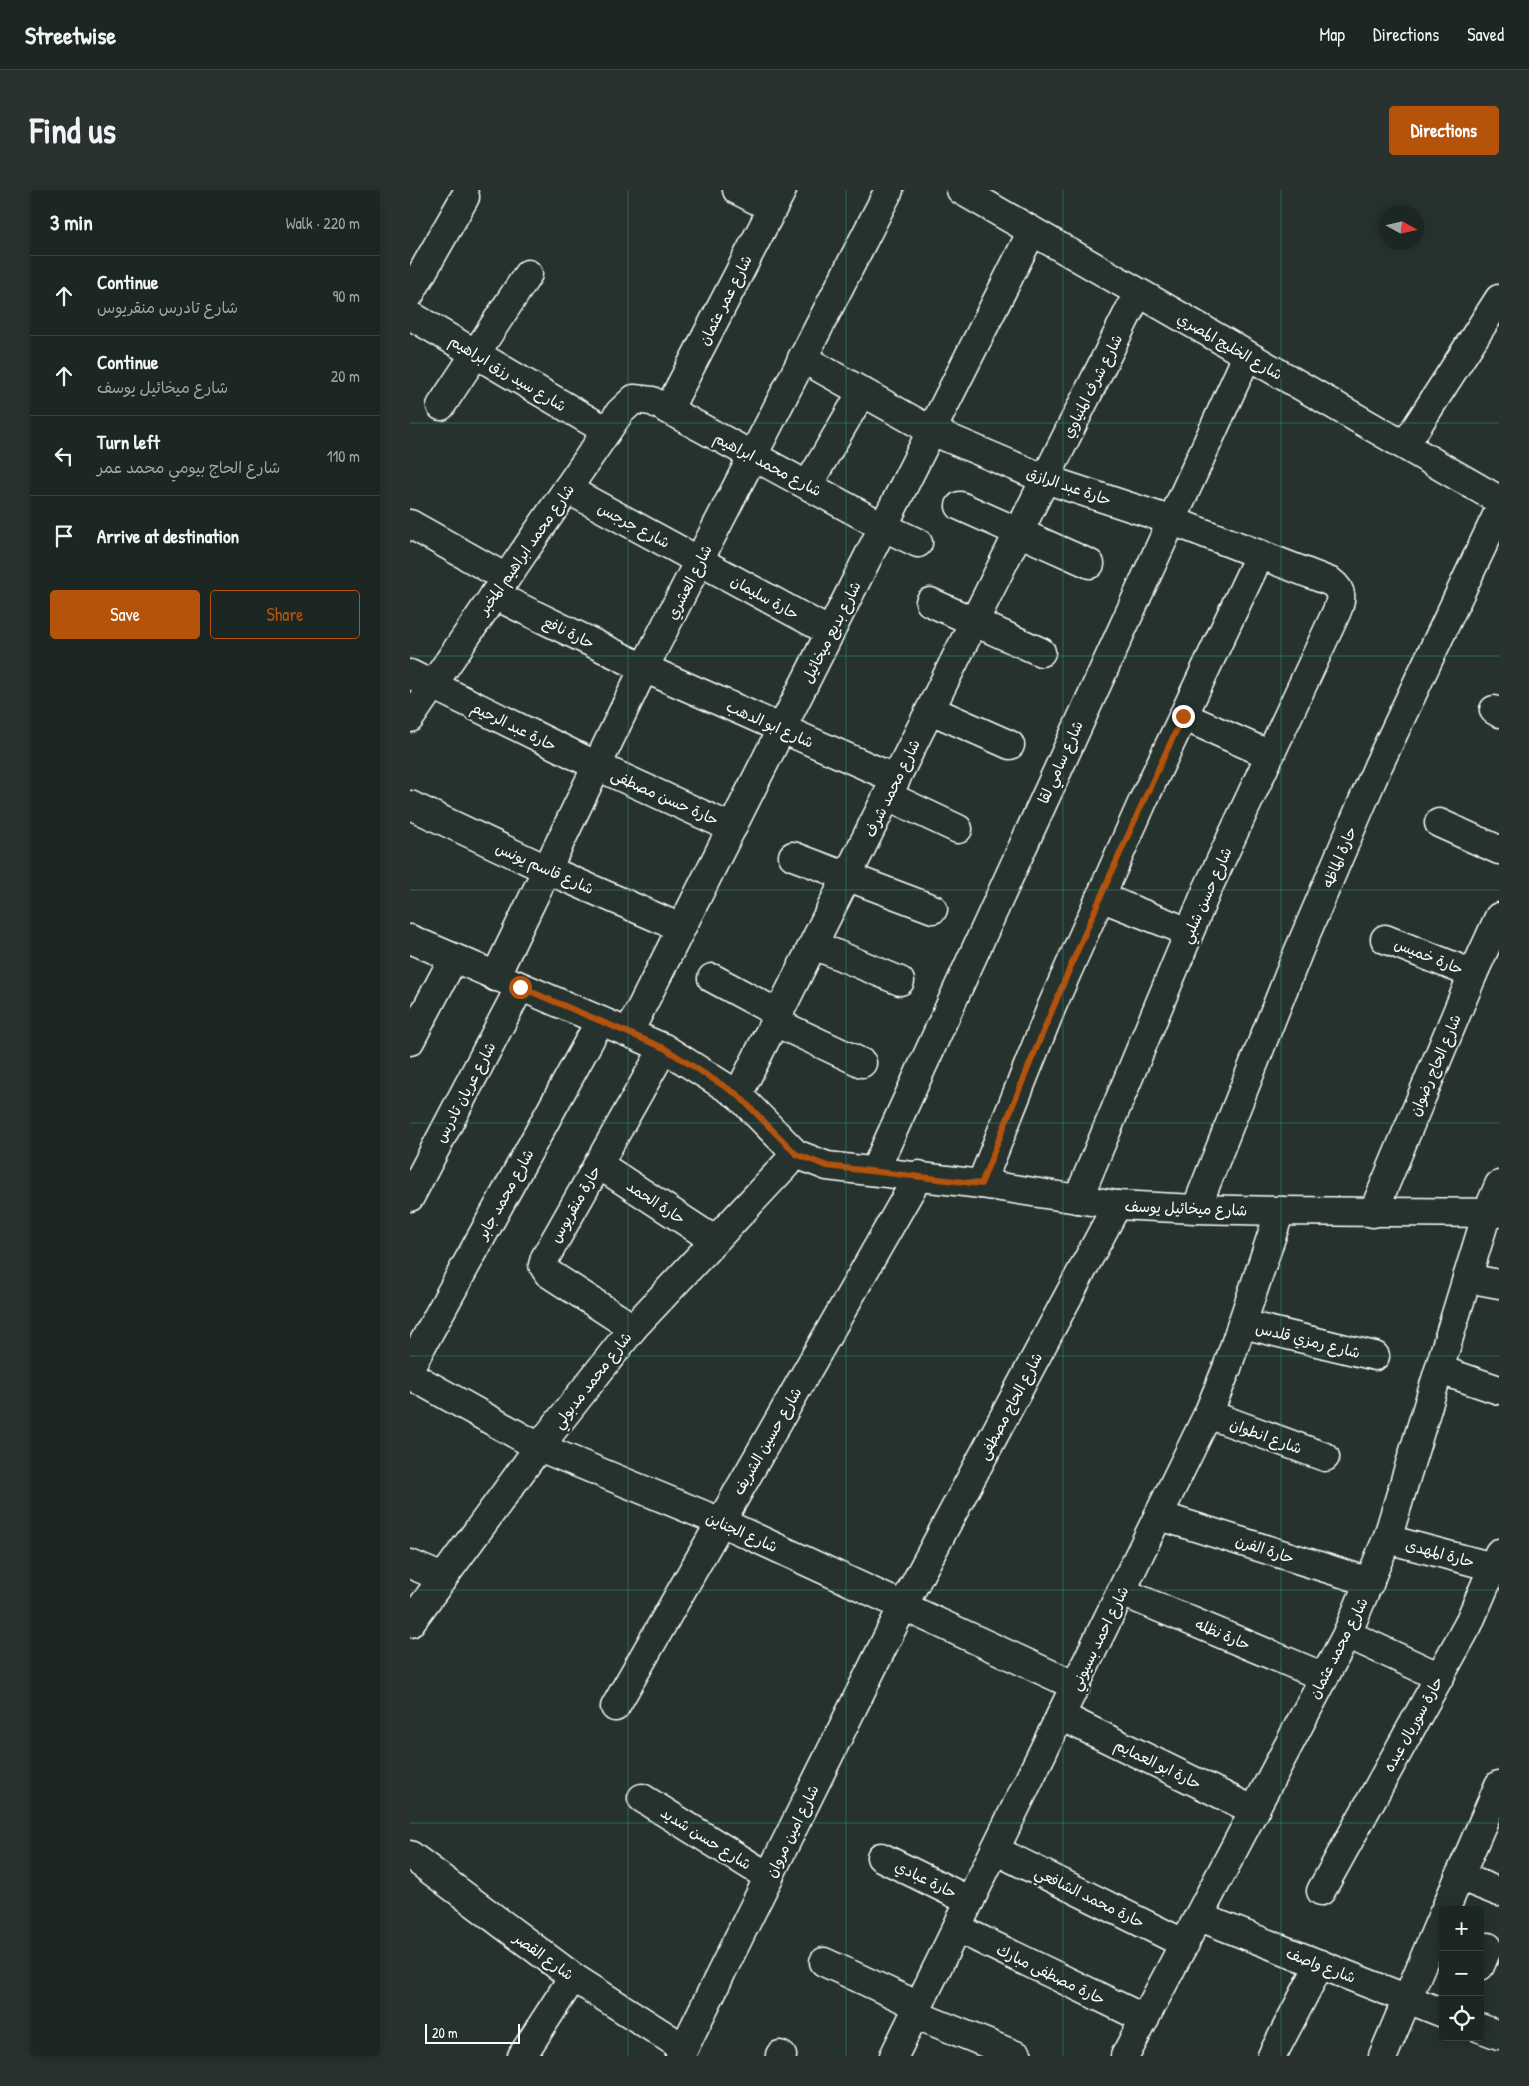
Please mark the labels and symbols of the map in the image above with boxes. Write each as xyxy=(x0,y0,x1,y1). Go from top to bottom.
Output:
north arrow xyxy=(1379,205,1424,250)
street label: شارع عمر عثمان xyxy=(693,251,757,349)
street label: شارع الخليج المصري xyxy=(1173,307,1287,386)
street label: شارع سيد رزق ابراهيم xyxy=(445,330,570,418)
street label: شارع شرف المنياوي xyxy=(1057,330,1128,442)
street label: شارع محمد ابراهيم xyxy=(710,427,825,503)
street label: حارة عبد الرازق xyxy=(1024,462,1114,510)
street label: شارع محمد ابراهيم المخبر xyxy=(472,479,581,621)
street label: شارع جرجس xyxy=(594,497,674,553)
street label: شارع العشري xyxy=(661,541,718,623)
street label: حارة سليمان xyxy=(727,570,803,624)
street label: شارع بديع ميخائيل xyxy=(796,577,867,687)
street label: حارة نافع xyxy=(539,611,598,654)
street label: شارع ابو الدهب xyxy=(723,695,817,753)
street label: حارة عبد الرحيم xyxy=(467,696,560,757)
route end xyxy=(1172,705,1195,728)
street label: شارع سامي لقا xyxy=(1032,717,1090,808)
street label: شارع محمد شرف xyxy=(859,735,925,841)
street label: حارة حسن مصطفى xyxy=(608,764,722,830)
street label: حارة الماظه xyxy=(1317,823,1361,891)
street label: شارع قاسم يونس xyxy=(492,837,597,901)
street label: شارع حسن شلبي xyxy=(1175,844,1239,948)
street label: حارة خميس xyxy=(1391,933,1467,979)
route start xyxy=(509,976,532,999)
street label: شارع الحاج رضوان xyxy=(1404,1011,1466,1119)
street label: شارع عريان تادرس xyxy=(430,1038,500,1146)
street label: شارع محمد جابر xyxy=(470,1145,539,1245)
street label: حارة منقريوس xyxy=(545,1162,605,1246)
street label: حارة الحمد xyxy=(622,1175,690,1229)
street label: شارع ميخائيل يوسف xyxy=(1124,1195,1248,1221)
street label: شارع رمزي قلدس xyxy=(1253,1317,1363,1364)
street label: شارع محمد مدبولي xyxy=(548,1327,639,1435)
street label: شارع الحاج مصطفى xyxy=(973,1349,1047,1463)
street label: شارع حسين الشريف xyxy=(728,1383,806,1499)
street label: شارع انطوان xyxy=(1227,1413,1305,1459)
street label: شارع الجناين xyxy=(703,1507,781,1557)
street label: حارة الفرن xyxy=(1233,1530,1297,1568)
street label: حارة المهدى xyxy=(1403,1534,1477,1572)
street label: شارع احمد بسيوني xyxy=(1065,1582,1136,1695)
street label: شارع محمد عثمان xyxy=(1303,1594,1373,1702)
street label: حارة نظله xyxy=(1192,1613,1254,1655)
street label: حارة سوريال عبده xyxy=(1378,1673,1448,1775)
street label: حارة ابو العمايم xyxy=(1110,1734,1205,1796)
street label: شارع امين مروان xyxy=(760,1781,824,1881)
street label: شارع حسن شديد xyxy=(656,1802,756,1874)
street label: حارة عبادي xyxy=(891,1855,960,1904)
street label: حارة محمد الشافعي xyxy=(1030,1861,1148,1935)
street label: شارع القصر xyxy=(509,1926,578,1985)
street label: حارة مصطفى مبارك xyxy=(993,1939,1109,2009)
street label: شارع واصف xyxy=(1283,1942,1359,1988)
scale bar xyxy=(425,2021,520,2044)

